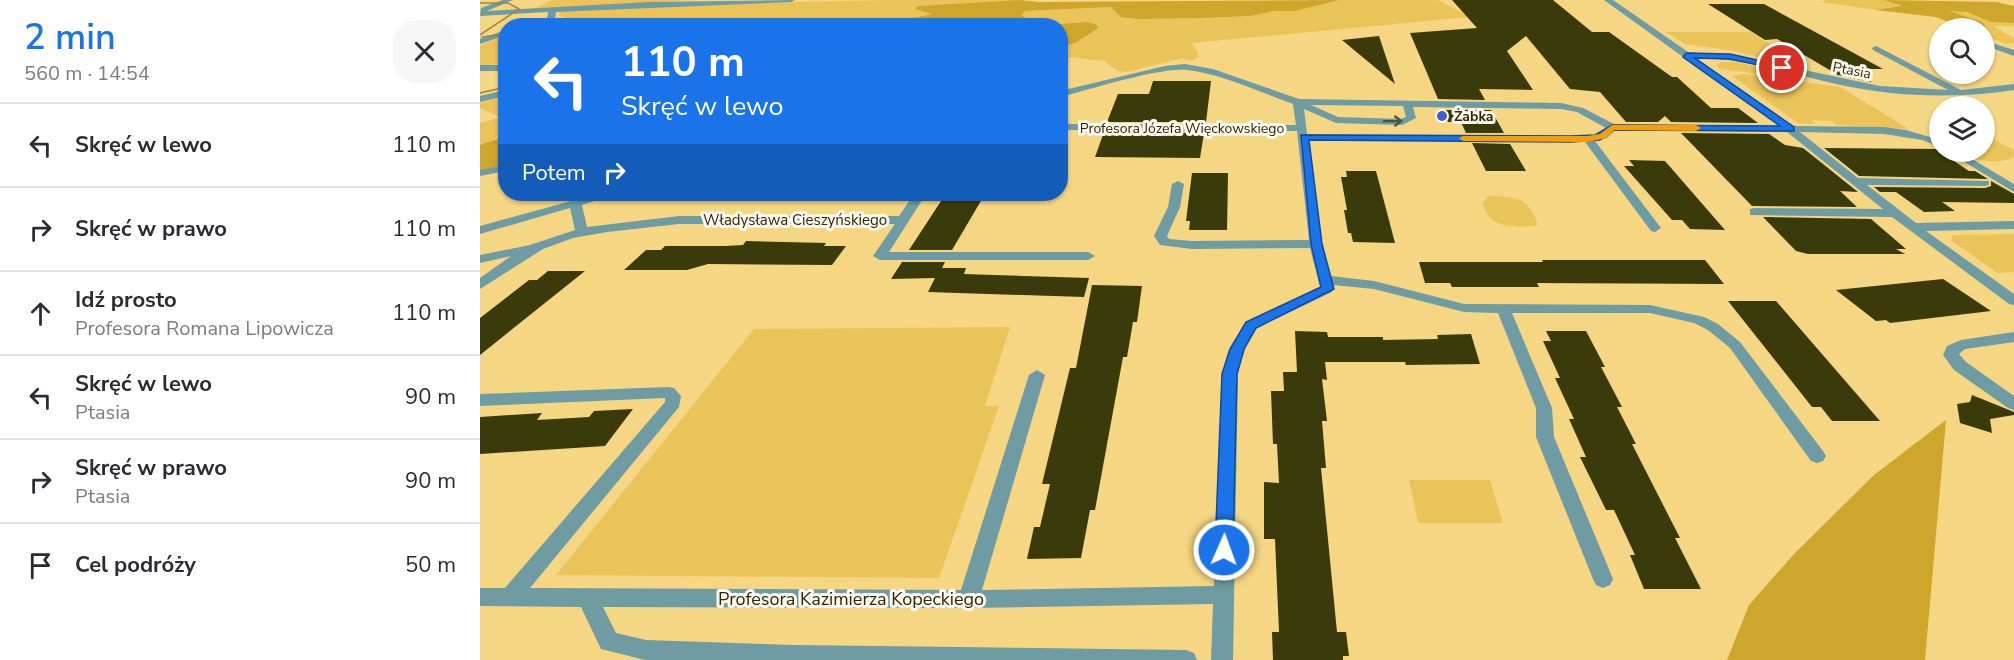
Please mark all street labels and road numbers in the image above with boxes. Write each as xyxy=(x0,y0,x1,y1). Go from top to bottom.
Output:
street label: Ptasia xyxy=(1831,57,1873,84)
street label: Profesora Józefa Więckowskiego xyxy=(1080,119,1284,138)
street label: Władysława Cieszyńskiego xyxy=(703,210,887,230)
street label: Profesora Kazimierza Kopeckiego xyxy=(718,587,984,611)

